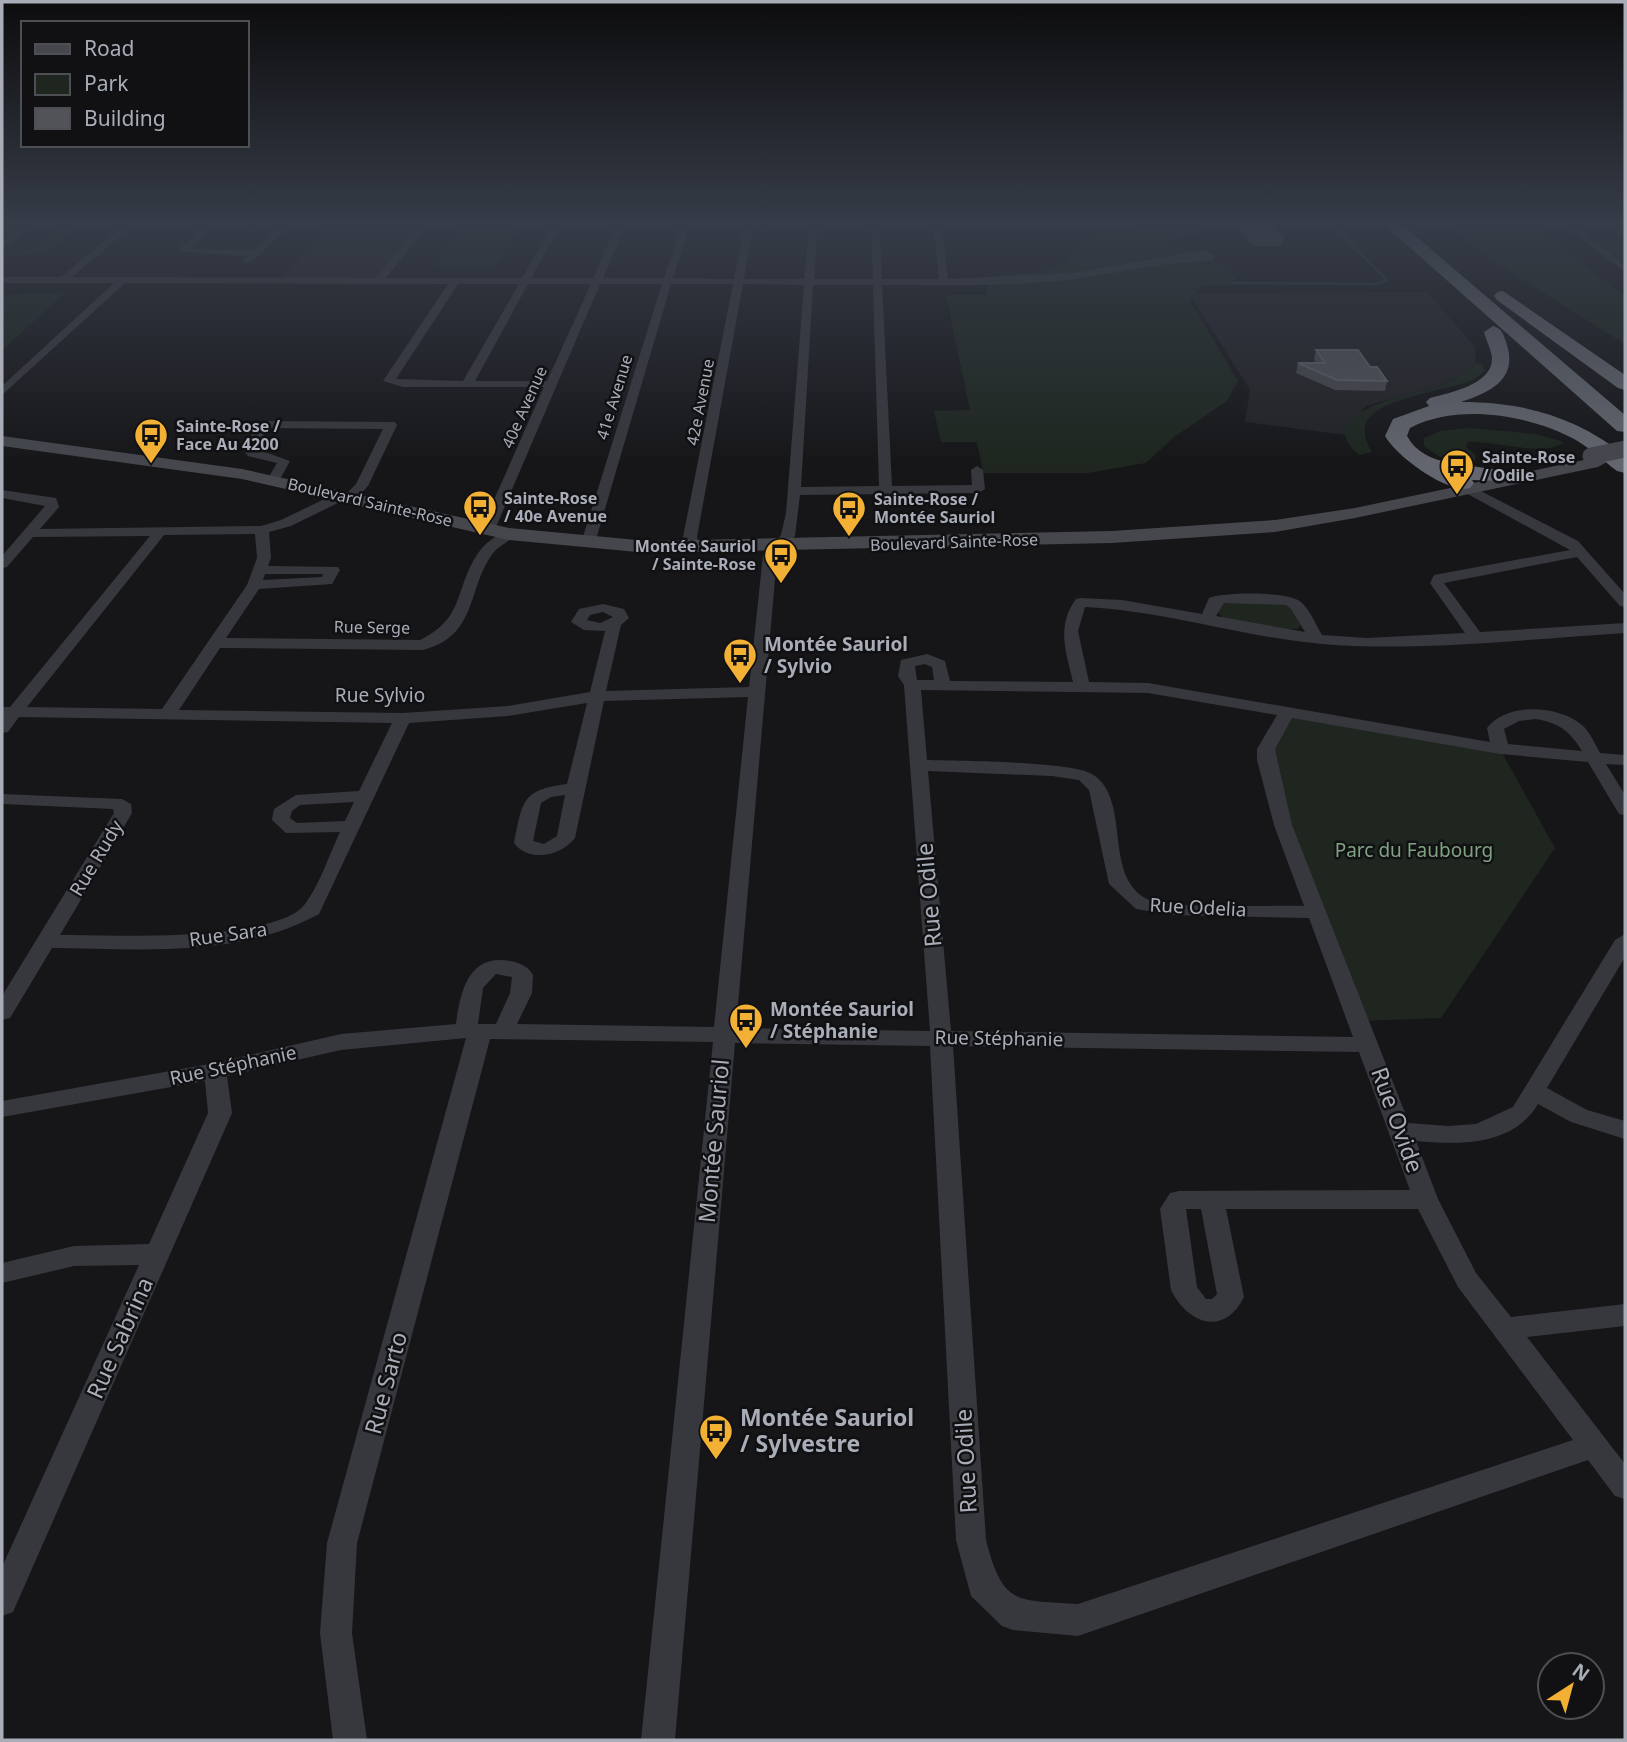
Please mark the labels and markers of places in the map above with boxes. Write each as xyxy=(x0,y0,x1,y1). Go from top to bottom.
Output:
place label: Sainte-Rose / Face Au 4200 xyxy=(176,415,280,455)
bus stop icon: Sainte-Rose / Face Au 4200 xyxy=(132,416,170,465)
place label: Sainte-Rose / Odile xyxy=(1482,446,1575,486)
bus stop icon: Sainte-Rose / Odile xyxy=(1438,447,1476,496)
place label: Sainte-Rose / 40e Avenue xyxy=(504,487,607,527)
bus stop icon: Sainte-Rose / 40e Avenue xyxy=(461,488,499,537)
place label: Sainte-Rose / Montée Sauriol xyxy=(874,488,995,528)
bus stop icon: Sainte-Rose / Montée Sauriol xyxy=(830,489,868,538)
place label: Montée Sauriol / Sainte-Rose xyxy=(635,535,756,575)
bus stop icon: Montée Sauriol / Sainte-Rose xyxy=(762,536,800,585)
place label: Montée Sauriol / Sylvio xyxy=(764,631,908,679)
bus stop icon: Montée Sauriol / Sylvio xyxy=(721,636,759,685)
place label: Montée Sauriol / Stéphanie xyxy=(770,996,914,1044)
bus stop icon: Montée Sauriol / Stéphanie xyxy=(727,1001,765,1050)
place label: Montée Sauriol / Sylvestre xyxy=(740,1401,914,1459)
bus stop icon: Montée Sauriol / Sylvestre xyxy=(697,1412,735,1461)

